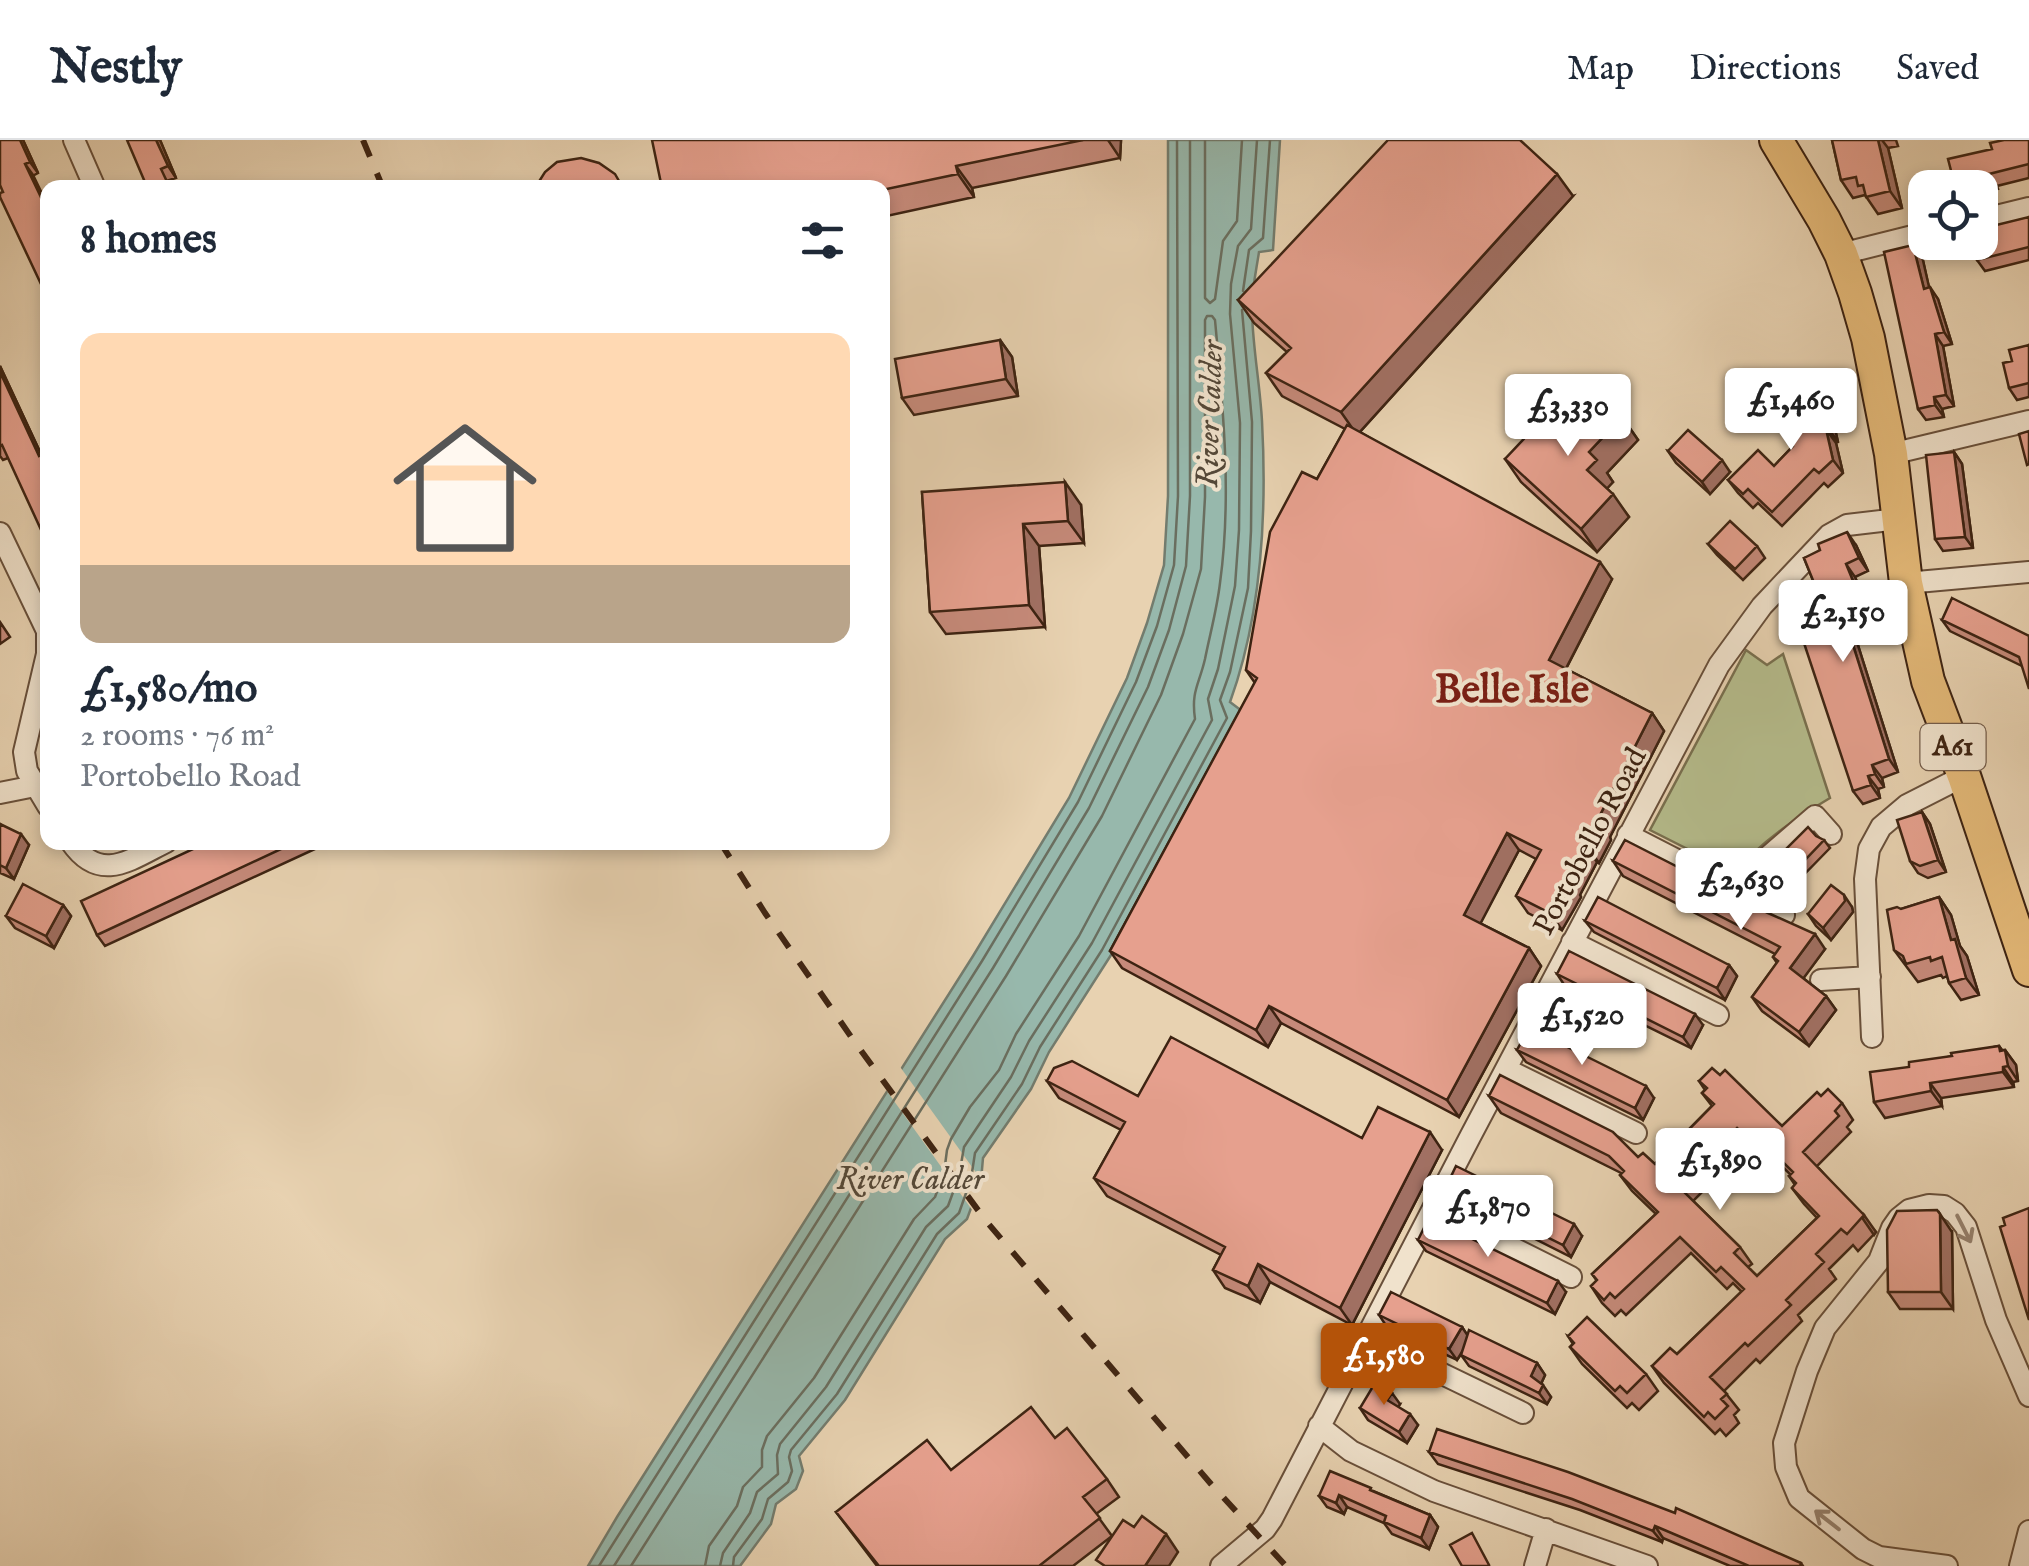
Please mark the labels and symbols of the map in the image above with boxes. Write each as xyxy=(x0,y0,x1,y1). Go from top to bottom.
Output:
water label: River Calder xyxy=(1188,337,1234,488)
pin: £1,460 xyxy=(1710,368,1872,453)
pin: £3,330 xyxy=(1487,374,1649,459)
pin: £2,150 xyxy=(1762,580,1924,665)
district label: Belle Isle xyxy=(1435,666,1589,717)
road number: A61 xyxy=(1920,724,1986,770)
street label: Portobello Road xyxy=(1526,741,1657,942)
pin: £2,630 xyxy=(1660,848,1822,933)
pin: £1,520 xyxy=(1501,983,1663,1068)
pin: £1,890 xyxy=(1639,1128,1801,1213)
water label: River Calder xyxy=(836,1160,986,1201)
pin: £1,870 xyxy=(1407,1175,1569,1260)
one-way arrow xyxy=(1955,1214,1974,1244)
pin: £1,580 xyxy=(1303,1323,1465,1408)
one-way arrow xyxy=(1814,1510,1841,1531)

